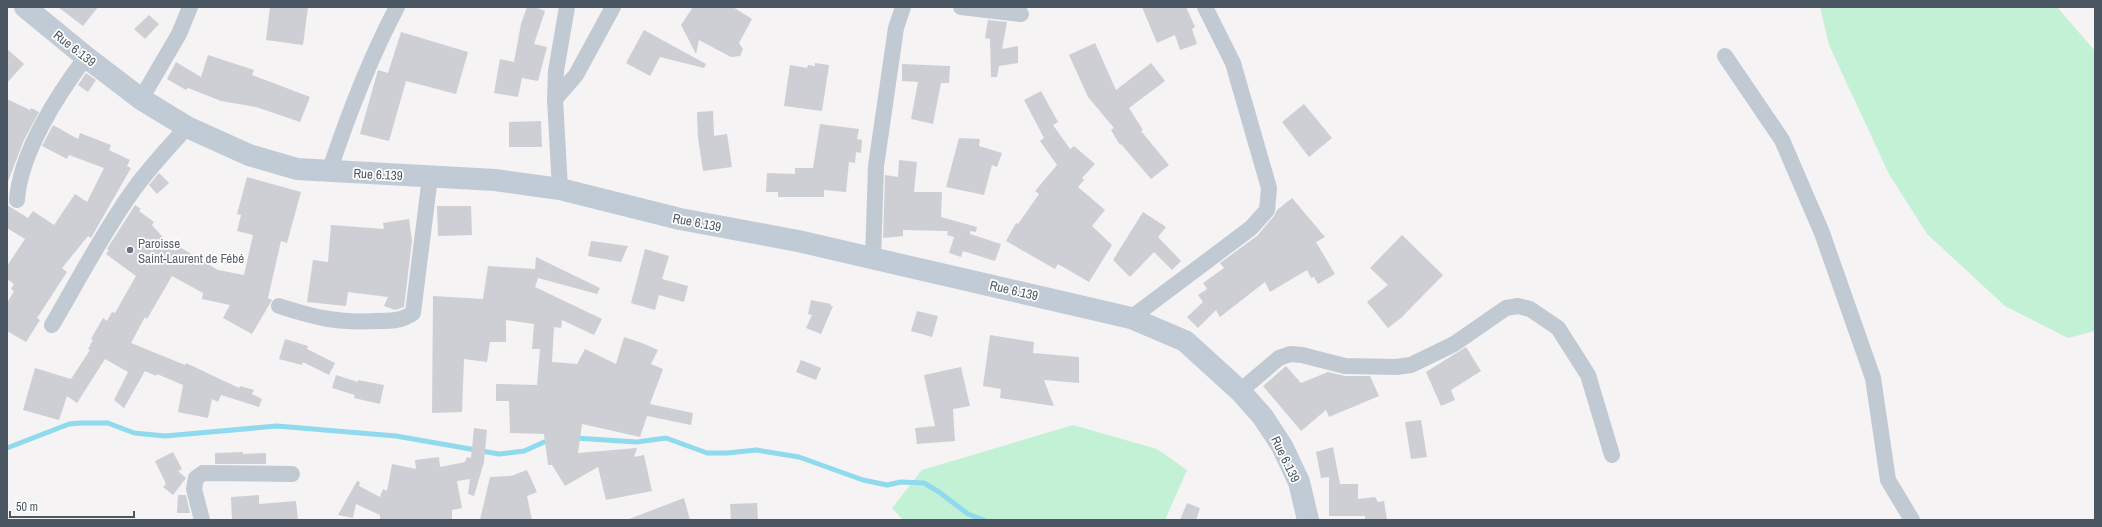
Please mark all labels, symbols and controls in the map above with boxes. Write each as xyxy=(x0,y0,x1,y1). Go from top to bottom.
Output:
street label: Rue 6.139 xyxy=(50,27,99,70)
street label: Rue 6.139 xyxy=(353,165,403,184)
street label: Rue 6.139 xyxy=(671,209,723,236)
place label: Paroisse Saint-Laurent de Fébé xyxy=(138,235,244,267)
marker: Paroisse Saint-Laurent de Fébé xyxy=(125,245,135,255)
street label: Rue 6.139 xyxy=(988,277,1040,304)
street label: Rue 6.139 xyxy=(1267,433,1304,485)
scale bar xyxy=(10,493,134,519)
text: 50 m xyxy=(16,499,38,515)

